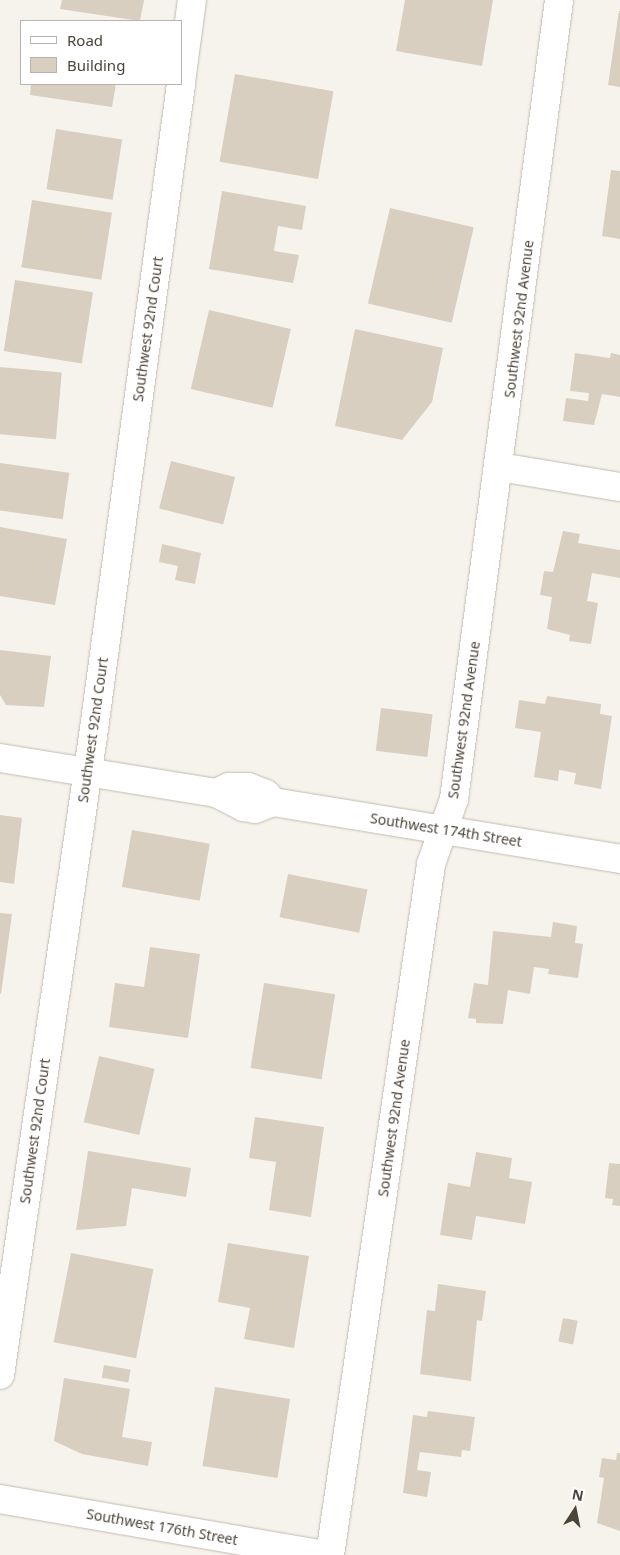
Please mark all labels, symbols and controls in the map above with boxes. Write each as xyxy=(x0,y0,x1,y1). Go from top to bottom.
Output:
legend xyxy=(20,20,182,85)
text: Road xyxy=(67,30,103,50)
text: Building xyxy=(67,55,125,75)
street label: Southwest 92nd Avenue xyxy=(501,239,537,399)
street label: Southwest 92nd Court xyxy=(129,255,167,403)
street label: Southwest 92nd Avenue xyxy=(445,640,483,800)
street label: Southwest 92nd Court xyxy=(74,656,112,804)
street label: Southwest 174th Street xyxy=(369,810,523,850)
street label: Southwest 92nd Avenue xyxy=(375,1038,413,1198)
street label: Southwest 92nd Court xyxy=(16,1057,54,1205)
text: N xyxy=(571,1484,585,1505)
north arrow xyxy=(550,1485,600,1535)
street label: Southwest 176th Street xyxy=(85,1505,239,1549)

